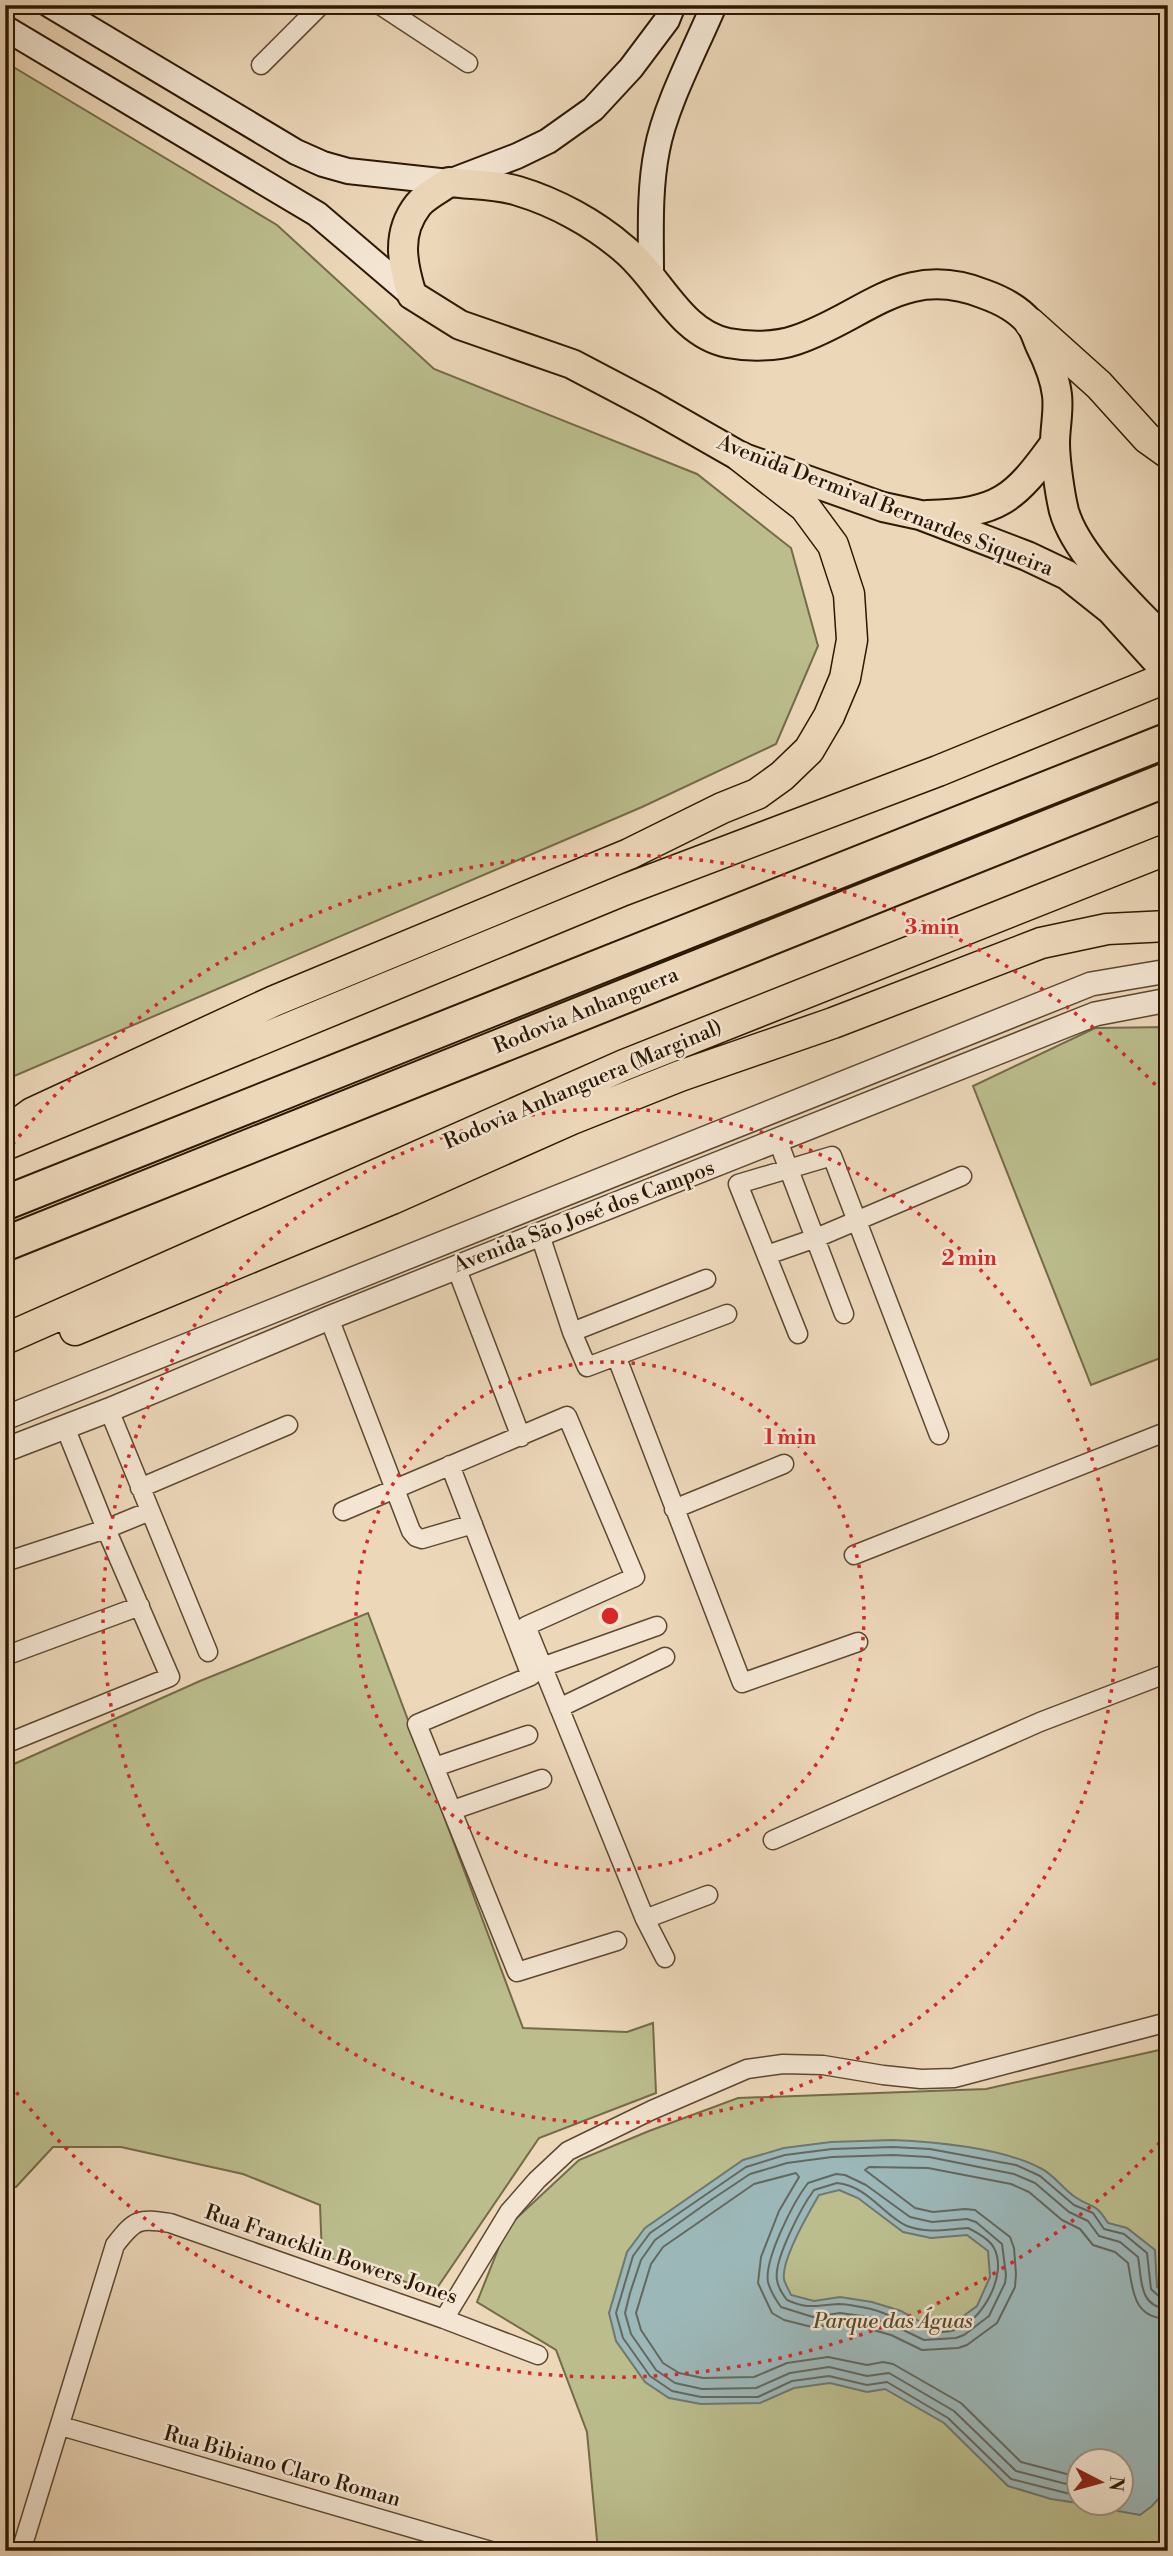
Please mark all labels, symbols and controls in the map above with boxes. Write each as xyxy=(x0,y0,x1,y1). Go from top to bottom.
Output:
street label: Avenida Dermival Bernardes Siqueira xyxy=(712,429,1057,582)
text: 3 min xyxy=(905,915,959,941)
street label: Rodovia Anhanguera xyxy=(490,962,683,1060)
street label: Rodovia Anhanguera (Marginal) xyxy=(440,1014,726,1156)
street label: Avenida São José dos Campos xyxy=(449,1155,718,1279)
text: 2 min xyxy=(941,1246,997,1272)
text: 1 min xyxy=(764,1425,816,1451)
centre of rings xyxy=(598,1604,622,1628)
street label: Rua Francklin Bowers Jones xyxy=(201,2199,461,2311)
park label: Parque das Águas xyxy=(812,2306,973,2335)
street label: Rua Bibiano Claro Roman xyxy=(161,2421,404,2513)
north arrow xyxy=(1064,2448,1134,2518)
text: N xyxy=(1103,2475,1129,2492)

